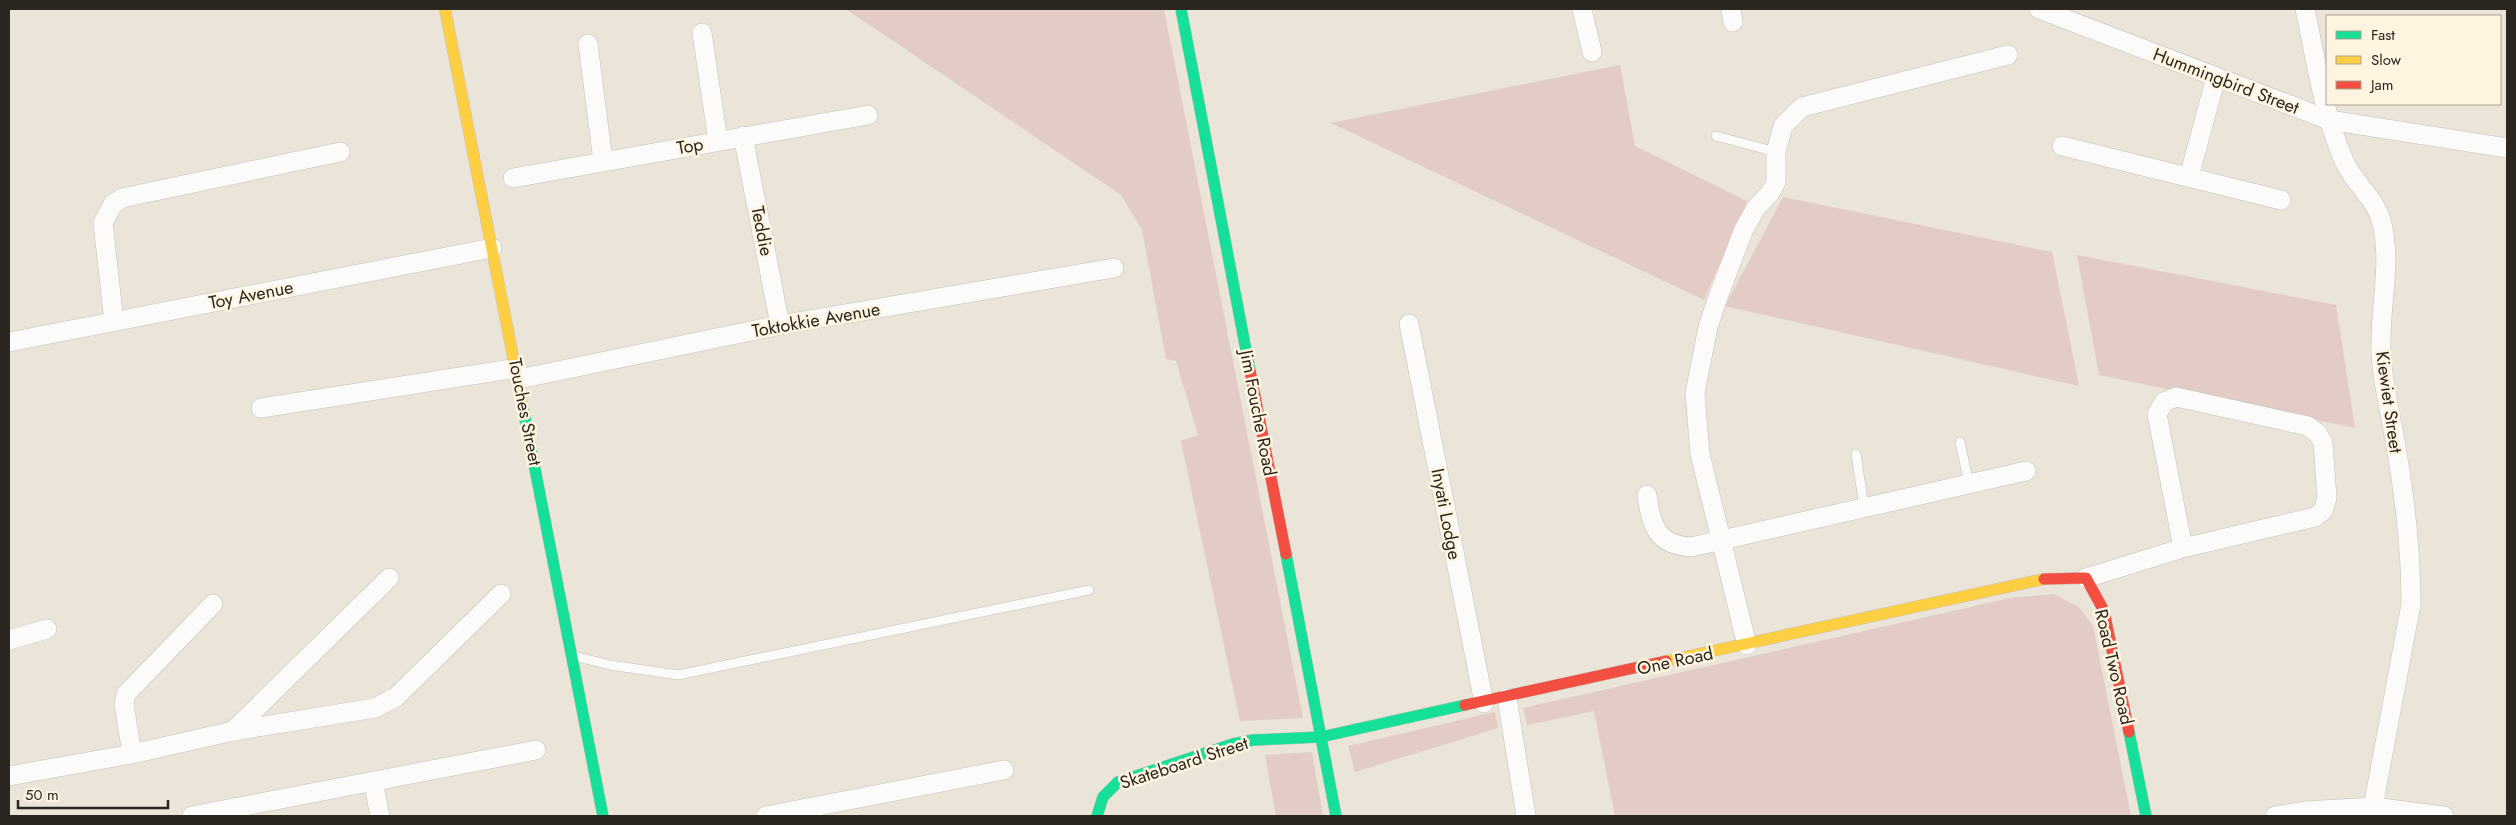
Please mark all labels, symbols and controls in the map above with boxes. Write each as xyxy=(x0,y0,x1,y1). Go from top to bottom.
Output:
legend xyxy=(2326,15,2501,105)
text: Fast xyxy=(2371,24,2395,46)
street label: Hummingbird Street xyxy=(2149,41,2303,121)
text: Slow xyxy=(2371,49,2402,71)
text: Jam xyxy=(2369,74,2394,96)
street label: Top xyxy=(675,131,705,161)
street label: Teddie xyxy=(744,204,780,258)
street label: Toy Avenue xyxy=(207,274,295,316)
street label: Toktokkie Avenue xyxy=(750,296,882,344)
street label: Jim Fouche Road xyxy=(1233,346,1283,478)
street label: Kiewiet Street xyxy=(2369,349,2409,455)
street label: Touches Street xyxy=(502,356,548,469)
street label: Inyati Lodge xyxy=(1424,466,1468,562)
street label: Road Two Road xyxy=(2088,607,2140,727)
street label: One Road xyxy=(1635,640,1715,682)
street label: Skateboard Street xyxy=(1116,730,1252,796)
scale bar xyxy=(18,778,168,810)
text: 50 m xyxy=(25,784,59,806)

